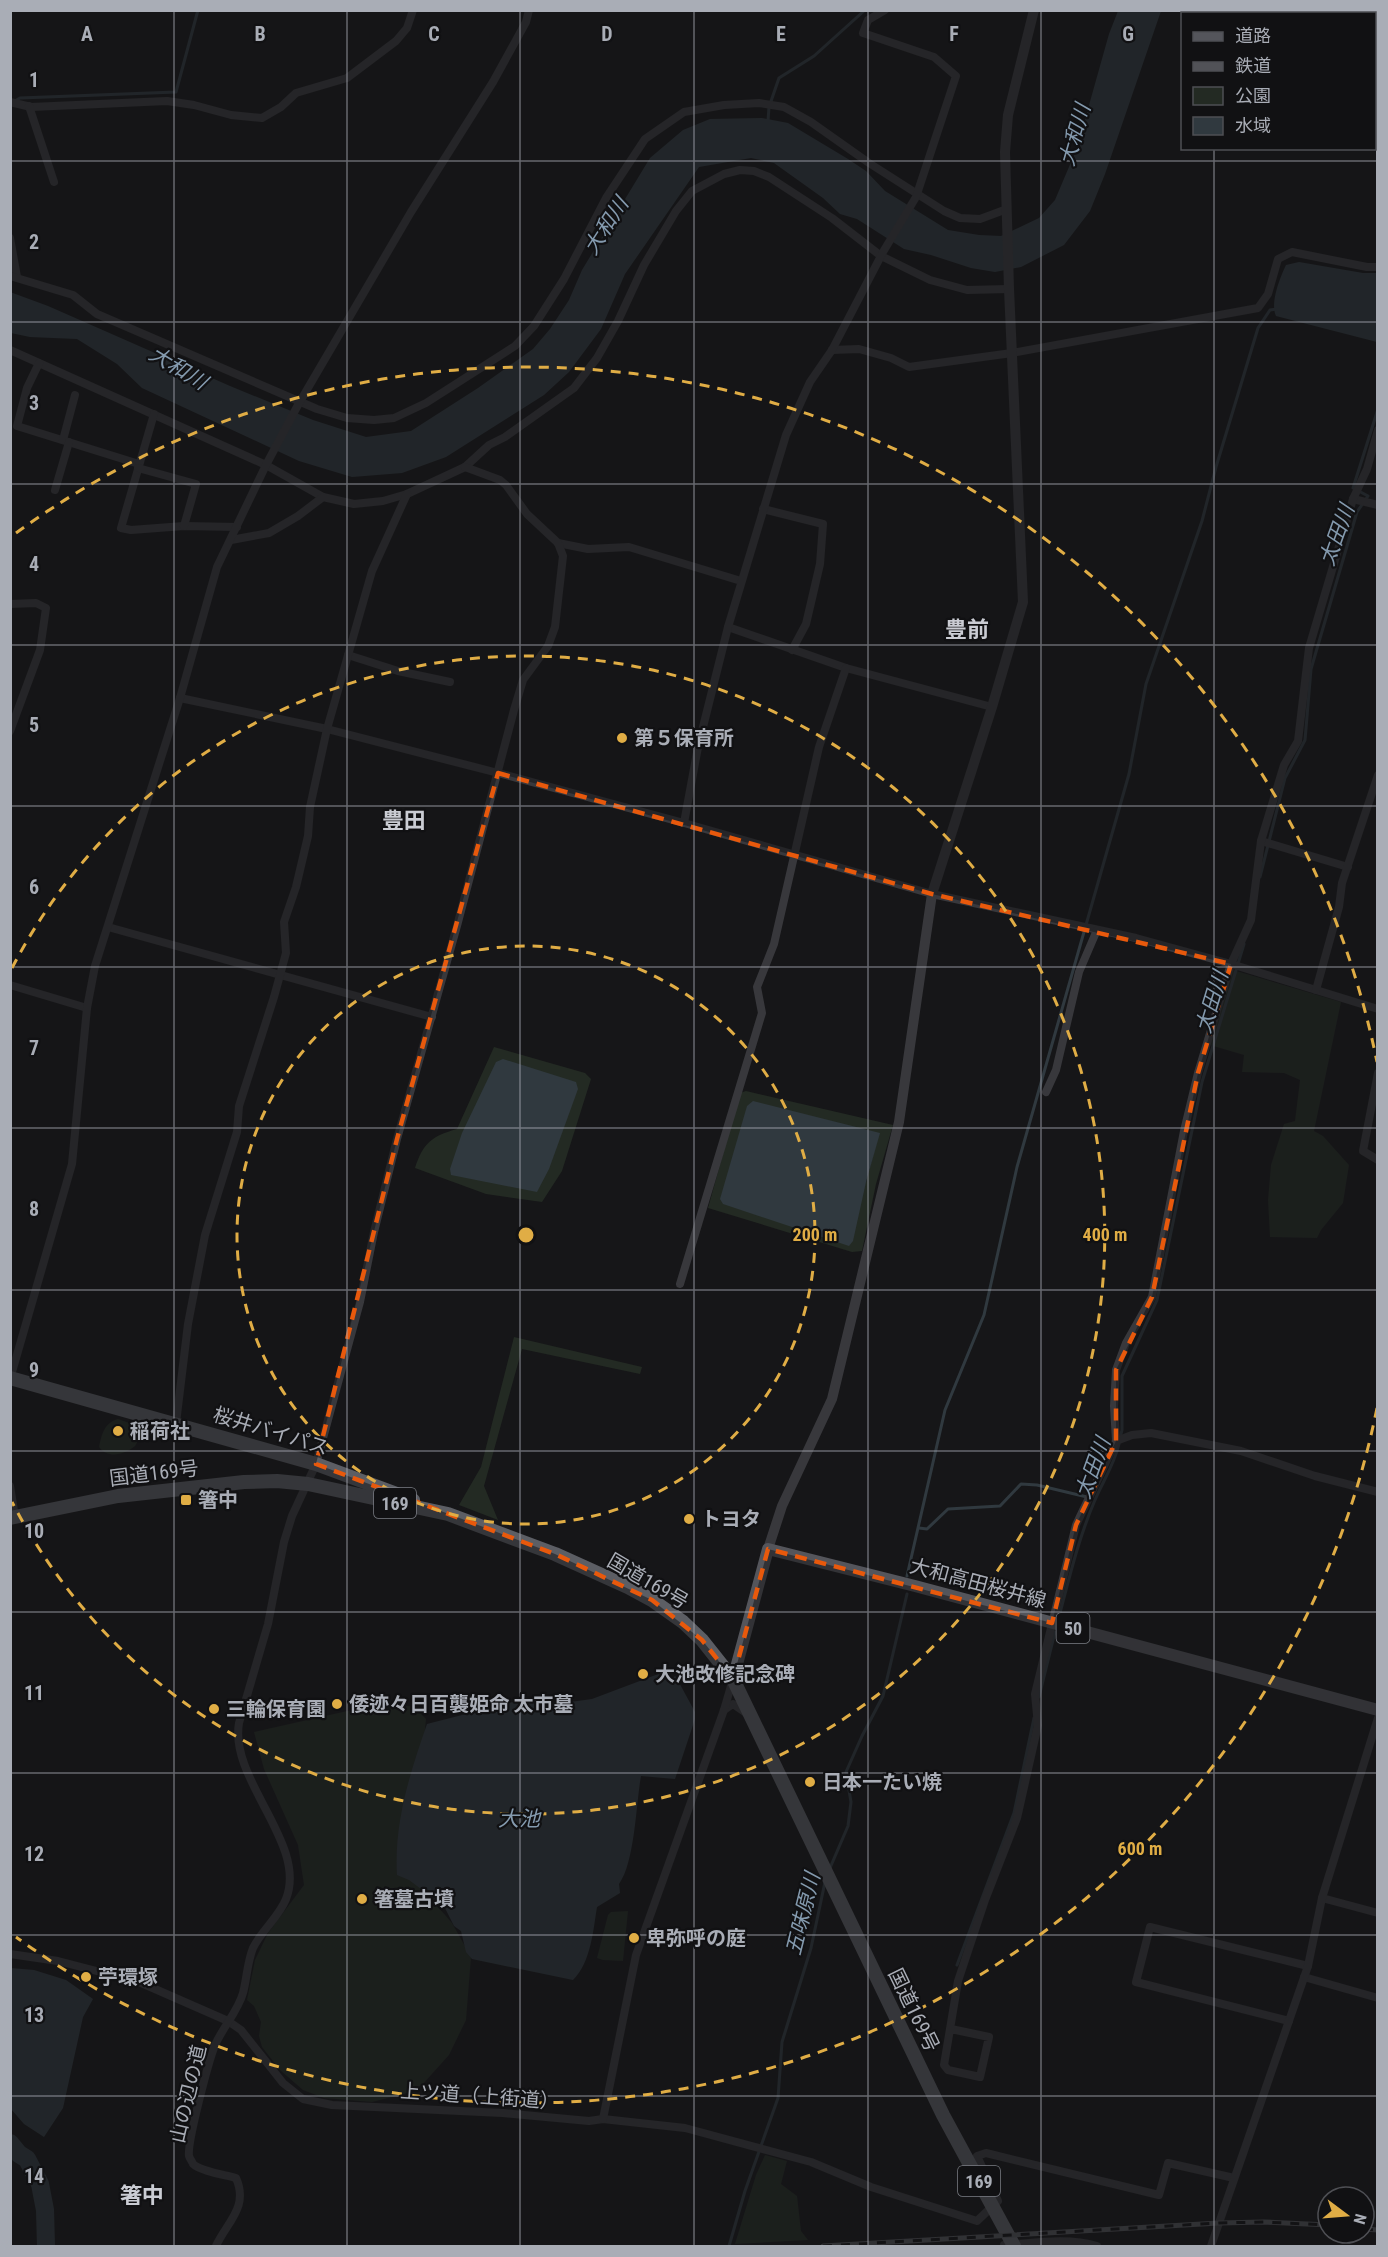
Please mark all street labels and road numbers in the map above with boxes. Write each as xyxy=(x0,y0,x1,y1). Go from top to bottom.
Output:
street label: 桜井バイパス xyxy=(210,1402,332,1460)
street label: 国道169号 xyxy=(108,1456,200,1490)
road number: 169 xyxy=(374,1488,416,1518)
street label: 国道169号 xyxy=(603,1548,693,1614)
street label: 大和高田桜井線 xyxy=(907,1553,1049,1613)
road number: 50 xyxy=(1056,1613,1090,1643)
street label: 国道169号 xyxy=(884,1964,944,2056)
street label: 山の辺の道 xyxy=(165,2043,211,2145)
street label: 上ツ道（上街道） xyxy=(399,2078,561,2114)
road number: 169 xyxy=(958,2166,1000,2196)

